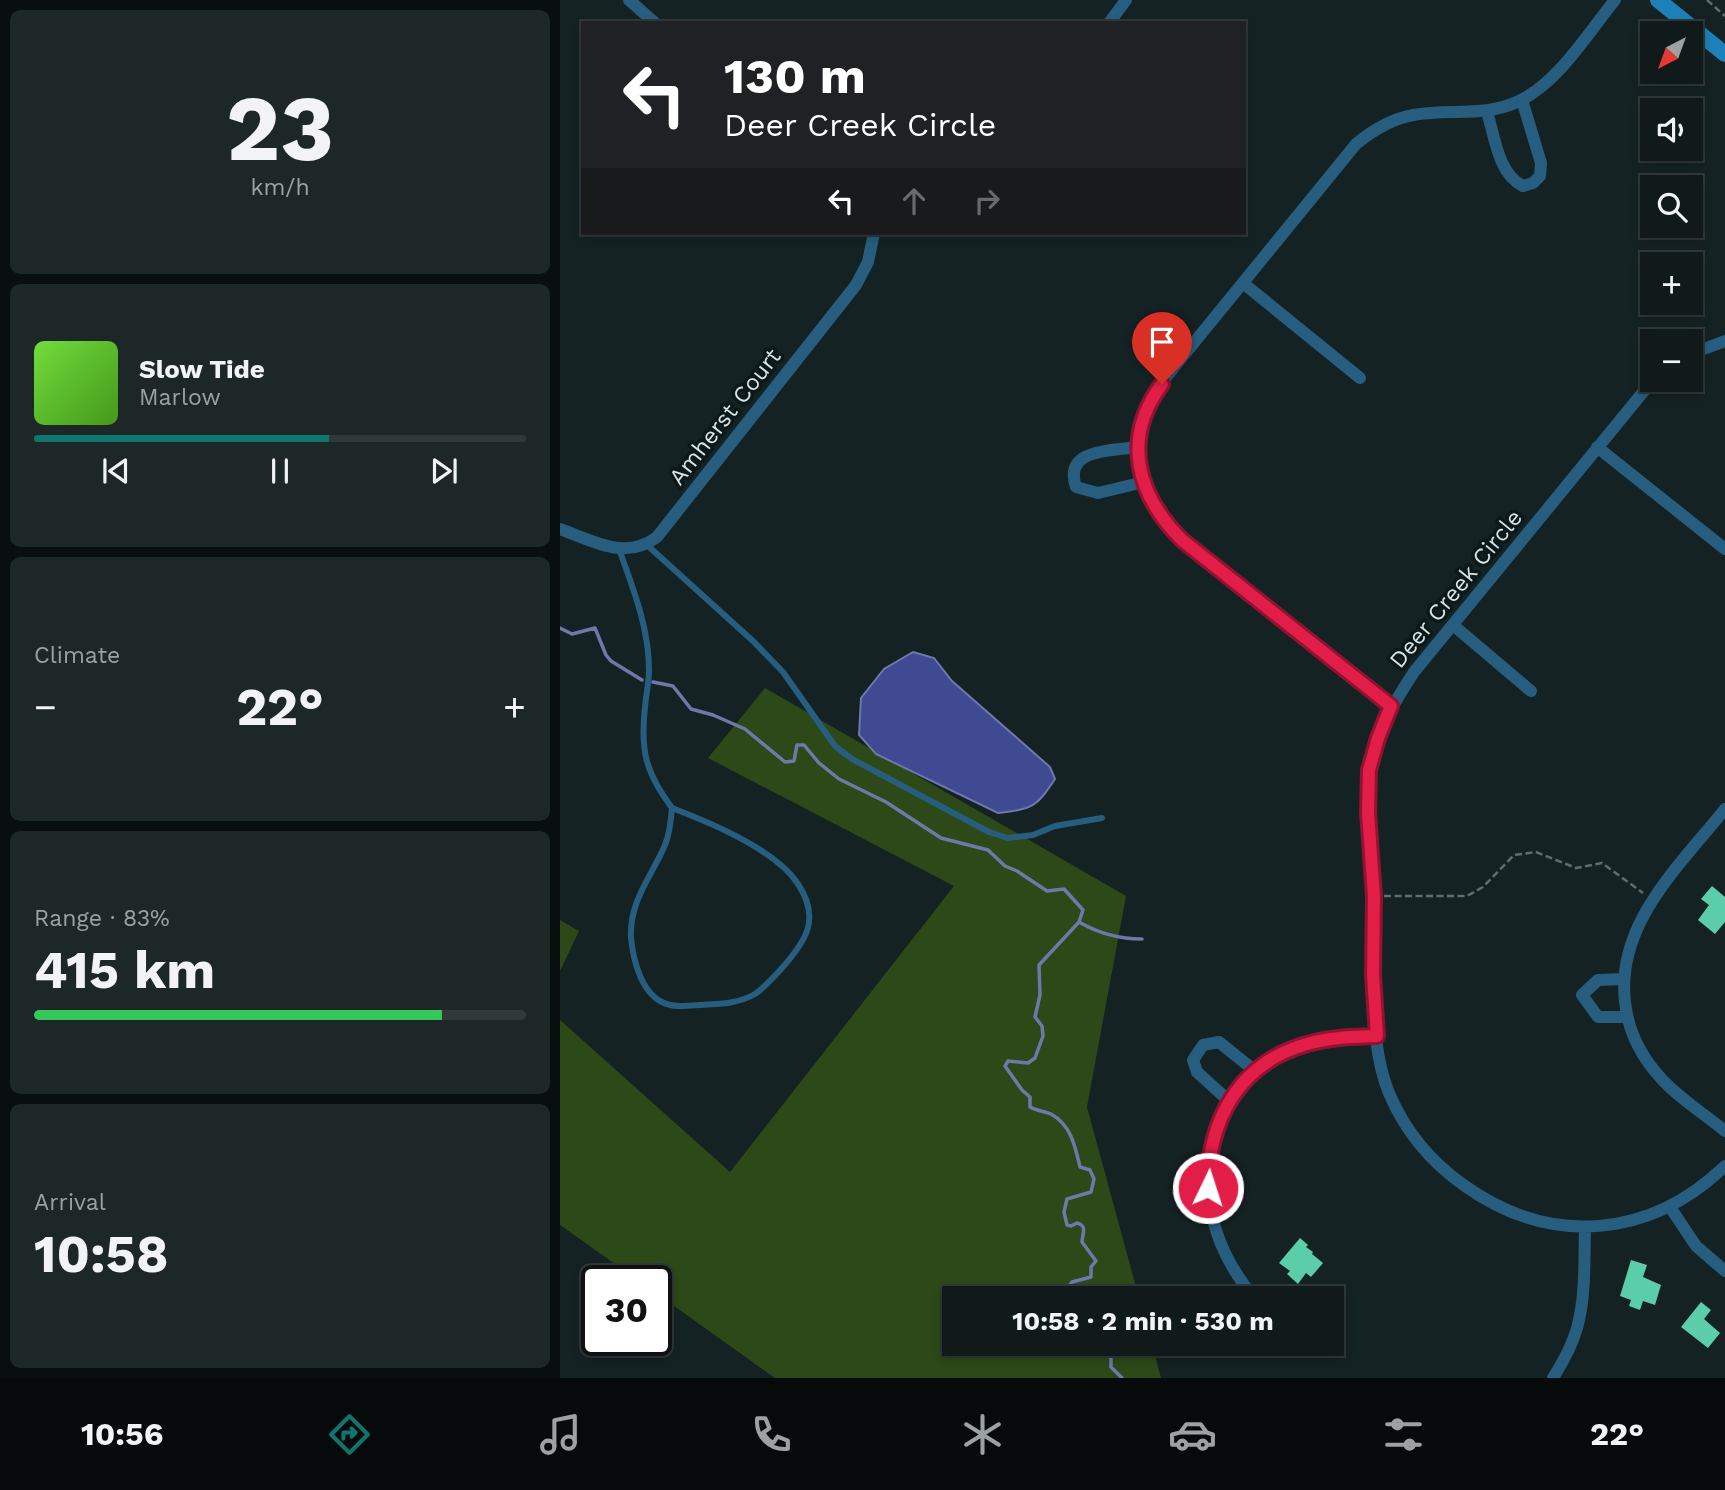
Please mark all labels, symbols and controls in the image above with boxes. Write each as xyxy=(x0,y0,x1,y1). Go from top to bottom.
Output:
north arrow xyxy=(1640,21,1703,84)
map controls xyxy=(1640,21,1703,392)
text: 130 m xyxy=(724,47,866,105)
icon: left xyxy=(609,49,700,140)
text: 23 xyxy=(226,75,334,182)
button: sound xyxy=(1640,98,1703,161)
text: Deer Creek Circle xyxy=(724,106,996,144)
text: km/h xyxy=(250,174,310,201)
button: search xyxy=(1640,175,1703,238)
icon: left xyxy=(822,182,860,220)
icon: ahead xyxy=(895,182,933,220)
icon: right xyxy=(968,182,1006,220)
button: + xyxy=(1640,252,1703,315)
pin xyxy=(1132,312,1192,384)
icon: arrive xyxy=(1143,323,1181,361)
button: − xyxy=(1640,329,1703,392)
street label: Amherst Court xyxy=(664,343,787,490)
text: Slow Tide xyxy=(139,354,265,384)
text: Marlow xyxy=(139,384,221,411)
icon: previous xyxy=(97,452,135,490)
icon: pause xyxy=(261,452,299,490)
icon: next xyxy=(425,452,463,490)
street label: Deer Creek Circle xyxy=(1384,504,1528,674)
text: Climate xyxy=(34,642,120,669)
text: 22° xyxy=(236,677,324,738)
text: − xyxy=(34,685,57,729)
text: + xyxy=(503,685,526,729)
text: Range · 83% xyxy=(34,905,170,932)
text: 415 km xyxy=(34,940,215,1001)
position arrow xyxy=(1171,1151,1245,1225)
text: Arrival xyxy=(34,1189,106,1216)
text: 10:58 xyxy=(34,1224,169,1285)
speed limit sign: 30 xyxy=(581,1265,672,1356)
text: 10:58 · 2 min · 530 m xyxy=(1012,1306,1274,1336)
icon: directions xyxy=(325,1410,374,1459)
icon: music xyxy=(536,1410,585,1459)
icon: phone xyxy=(747,1410,796,1459)
icon: climate xyxy=(958,1410,1007,1459)
icon: car xyxy=(1168,1410,1217,1459)
icon: filters xyxy=(1379,1410,1428,1459)
text: 10:56 xyxy=(81,1415,163,1453)
text: 22° xyxy=(1590,1415,1644,1453)

